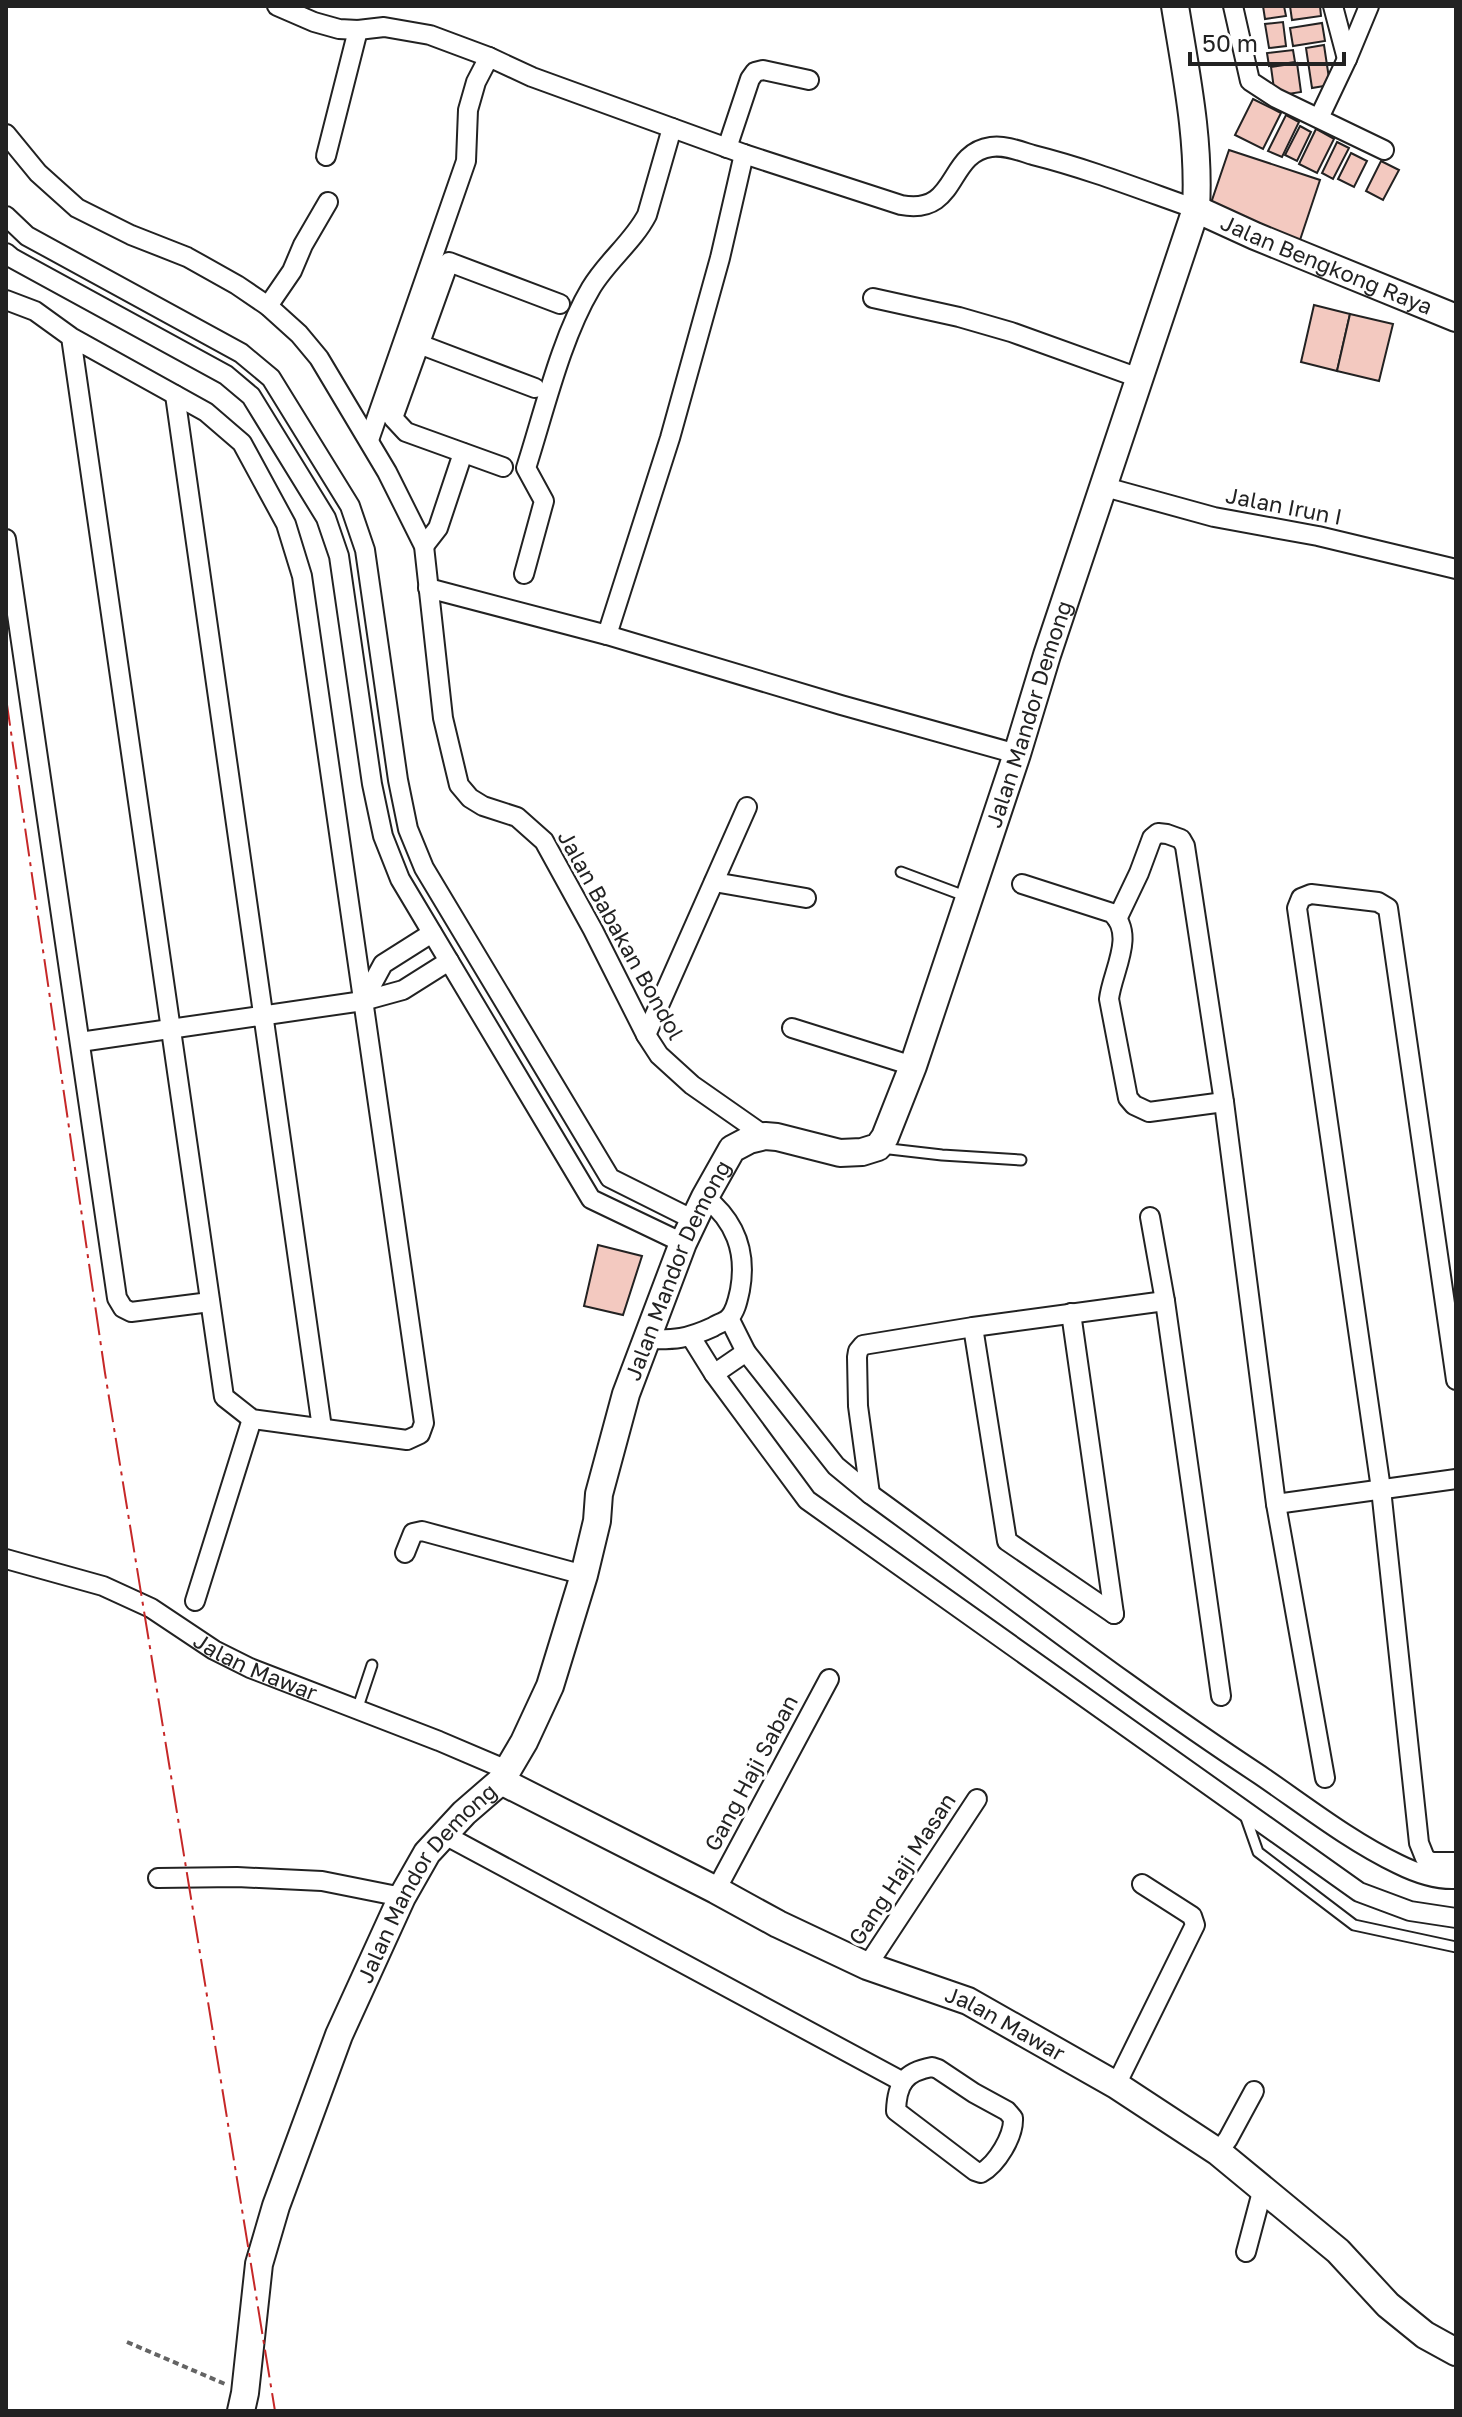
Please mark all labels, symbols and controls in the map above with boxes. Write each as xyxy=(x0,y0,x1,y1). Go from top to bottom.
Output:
scale bar xyxy=(1190,16,1344,66)
text: 50 m xyxy=(1202,28,1258,57)
street label: Jalan Bengkong Raya xyxy=(1217,208,1437,320)
street label: Jalan Irun I xyxy=(1224,481,1345,530)
street label: Jalan Mandor Demong xyxy=(979,597,1077,831)
street label: Jalan Babakan Bondol xyxy=(553,825,690,1044)
street label: Jalan Mandor Demong xyxy=(618,1155,736,1384)
street label: Jalan Mawar xyxy=(189,1626,322,1706)
street label: Gang Haji Saban xyxy=(698,1690,803,1855)
street label: Jalan Mandor Demong xyxy=(351,1777,502,1987)
street label: Gang Haji Masan xyxy=(842,1788,961,1950)
street label: Jalan Mawar xyxy=(942,1980,1070,2066)

